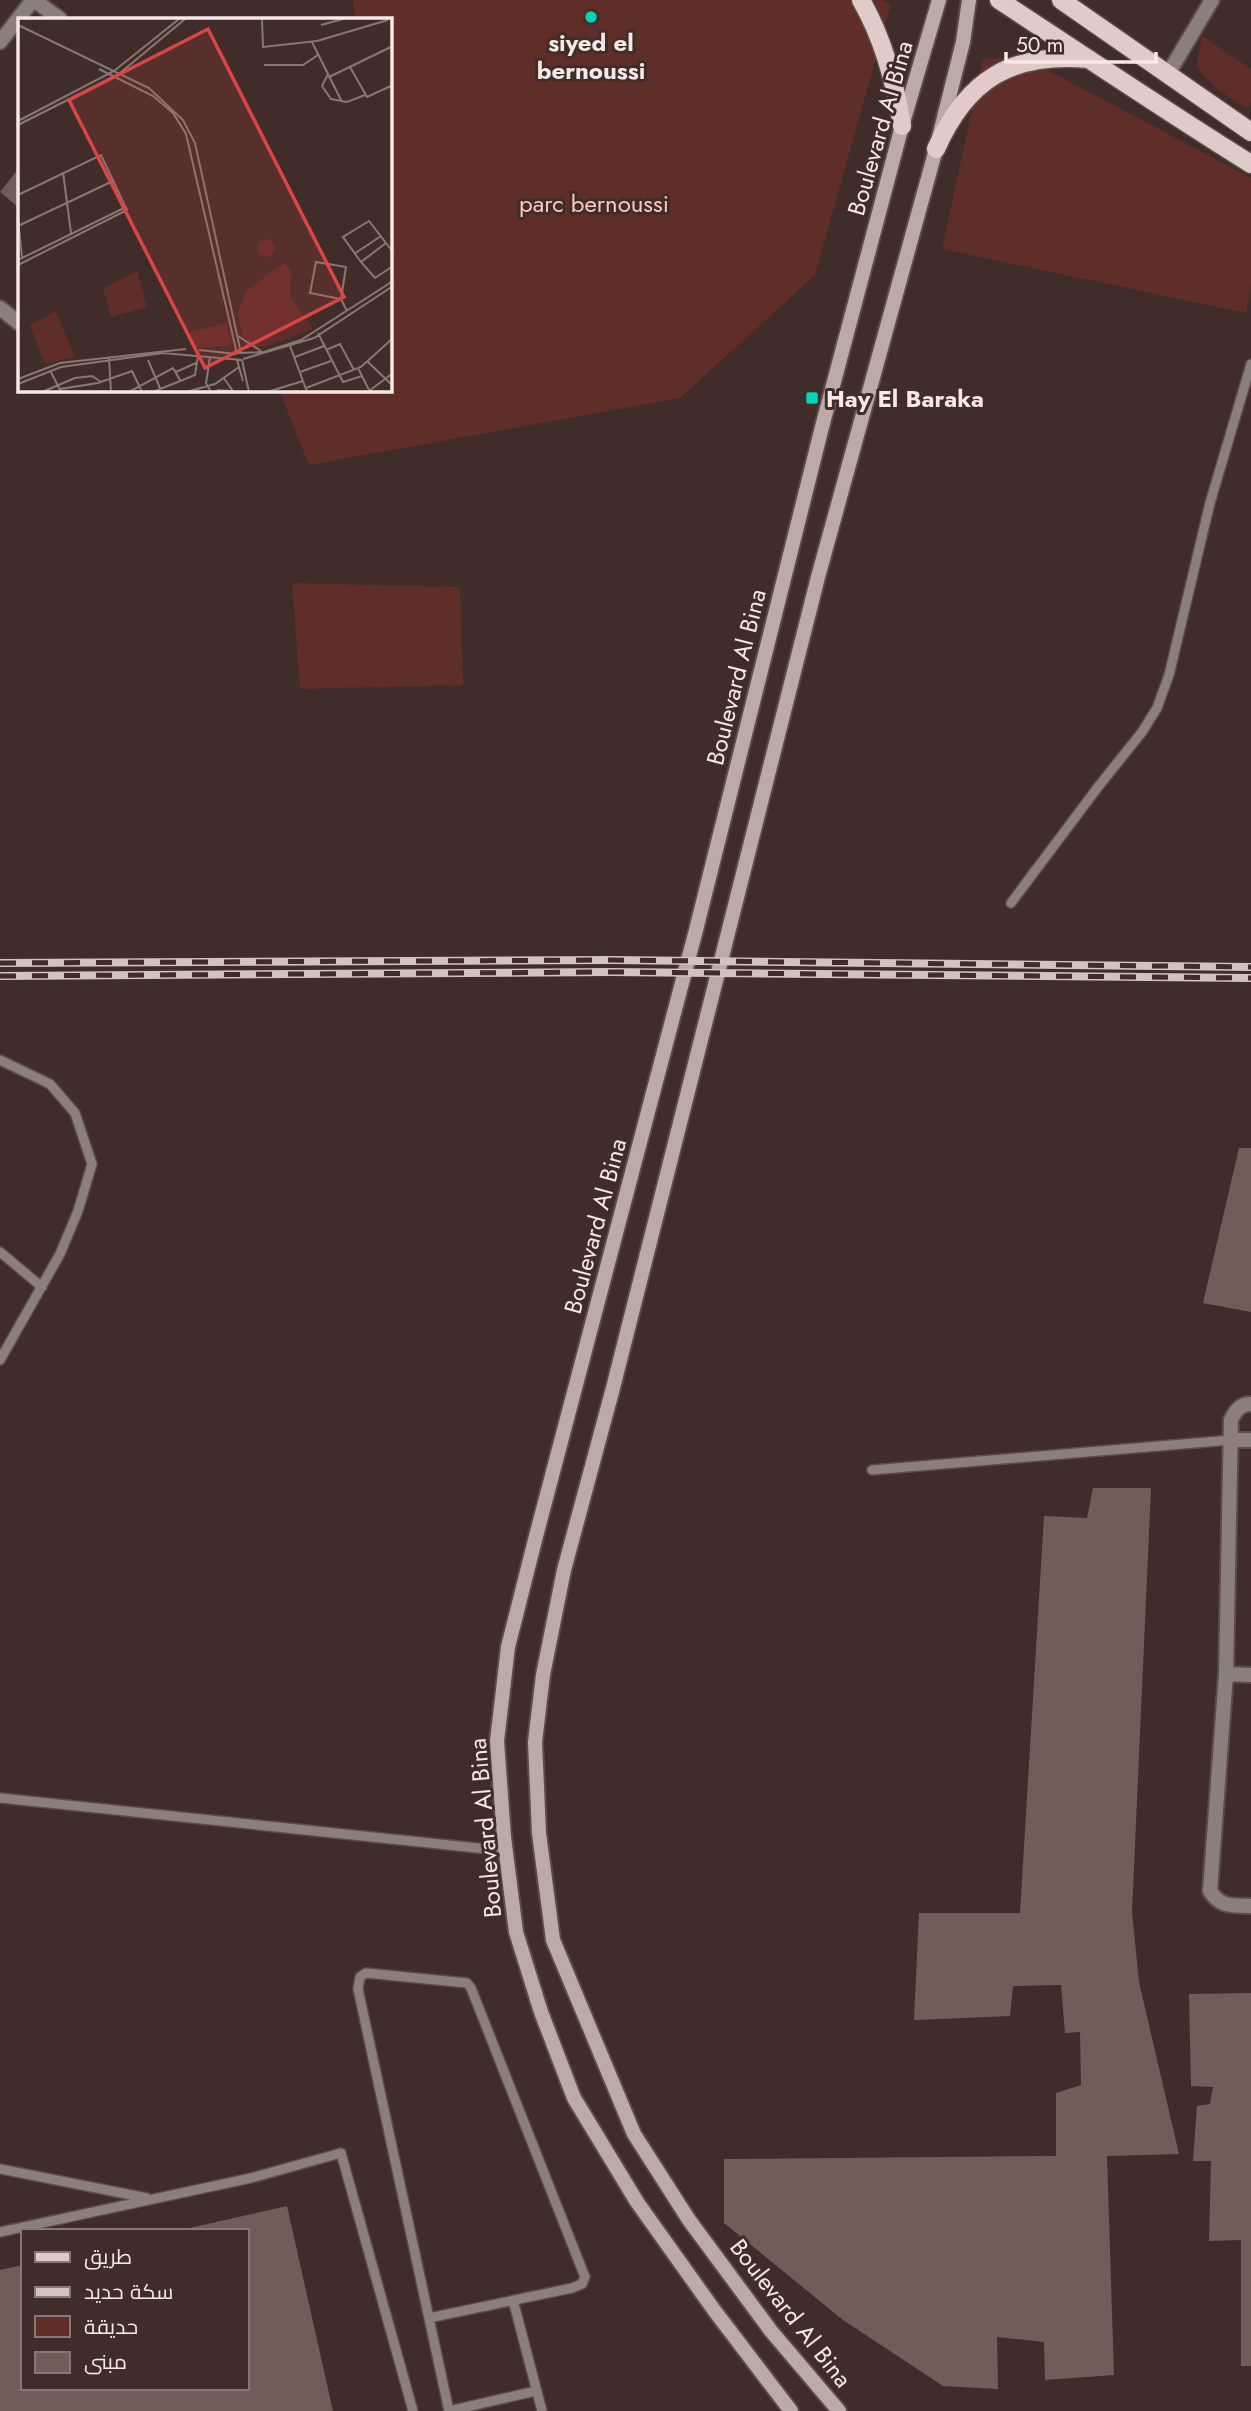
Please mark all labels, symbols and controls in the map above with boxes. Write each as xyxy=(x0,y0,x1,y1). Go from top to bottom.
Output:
marker: siyed el bernoussi xyxy=(583,9,599,25)
inset map xyxy=(18,18,392,392)
scale bar xyxy=(1006,21,1156,65)
place label: siyed el bernoussi xyxy=(537,25,645,88)
text: 50 m xyxy=(1016,30,1063,60)
street label: Boulevard Al Bina xyxy=(838,37,922,219)
park label: parc bernoussi xyxy=(519,186,669,221)
place label: Hay El Baraka xyxy=(826,381,984,416)
marker: Hay El Baraka xyxy=(804,390,820,406)
street label: Boulevard Al Bina xyxy=(697,585,775,769)
street label: Boulevard Al Bina xyxy=(555,1134,635,1318)
street label: Boulevard Al Bina xyxy=(460,1737,510,1919)
legend xyxy=(21,2229,248,2390)
street label: Boulevard Al Bina xyxy=(722,2231,860,2395)
text: طريق xyxy=(84,2242,132,2272)
text: سكة حديد xyxy=(84,2277,173,2307)
text: حديقة xyxy=(84,2312,138,2342)
text: مبنى xyxy=(84,2347,127,2377)

